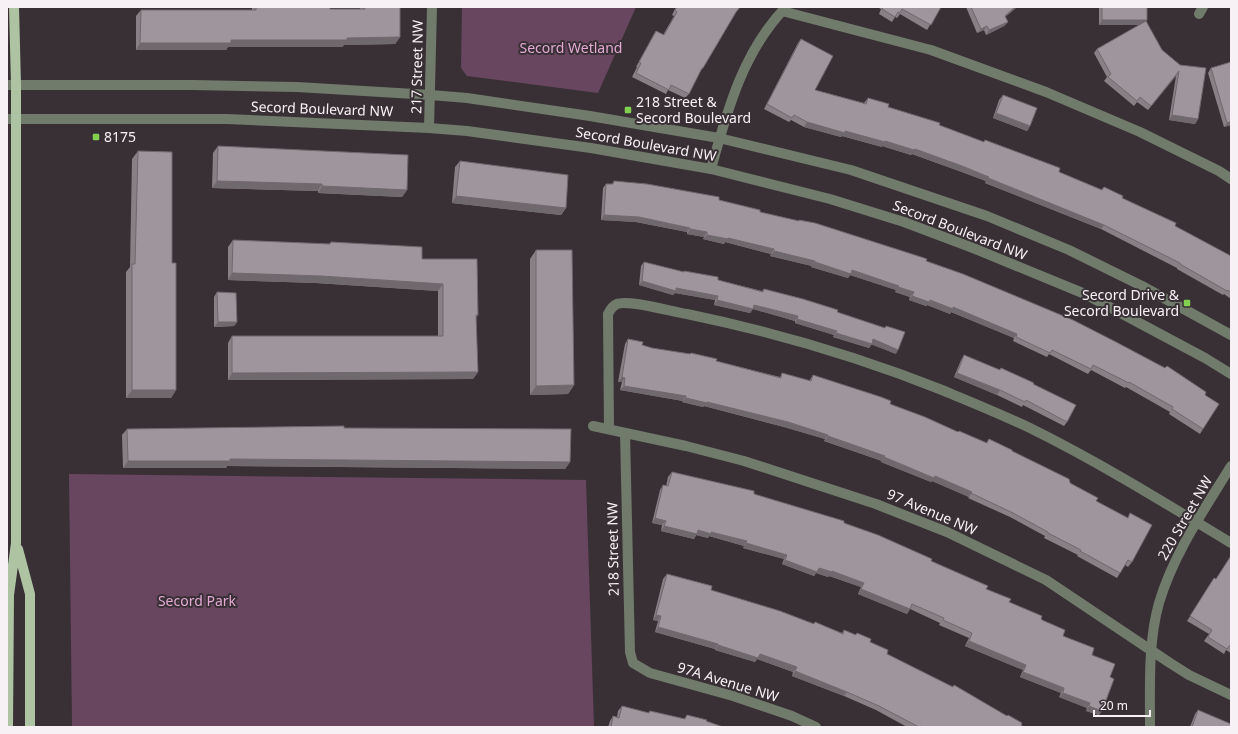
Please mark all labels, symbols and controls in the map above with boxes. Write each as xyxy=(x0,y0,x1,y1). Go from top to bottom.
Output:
street label: 217 Street NW xyxy=(406,20,427,114)
park label: Secord Wetland xyxy=(520,38,622,57)
place label: 218 Street & Secord Boulevard xyxy=(636,92,751,127)
street label: Secord Boulevard NW xyxy=(251,97,393,120)
marker: 218 Street & Secord Boulevard xyxy=(623,105,633,115)
street label: Secord Boulevard NW xyxy=(574,122,718,165)
place label: 8175 xyxy=(104,127,136,146)
marker: 8175 xyxy=(91,132,101,142)
street label: Secord Boulevard NW xyxy=(890,195,1030,264)
place label: Secord Drive & Secord Boulevard xyxy=(1064,285,1180,320)
marker: Secord Drive & Secord Boulevard xyxy=(1182,298,1192,308)
street label: 220 Street NW xyxy=(1153,472,1216,563)
street label: 97 Avenue NW xyxy=(884,484,980,539)
street label: 218 Street NW xyxy=(602,502,623,596)
park label: Secord Park xyxy=(158,591,237,610)
street label: 97A Avenue NW xyxy=(675,657,781,706)
scale bar xyxy=(1094,692,1150,718)
text: 20 m xyxy=(1100,697,1128,714)

